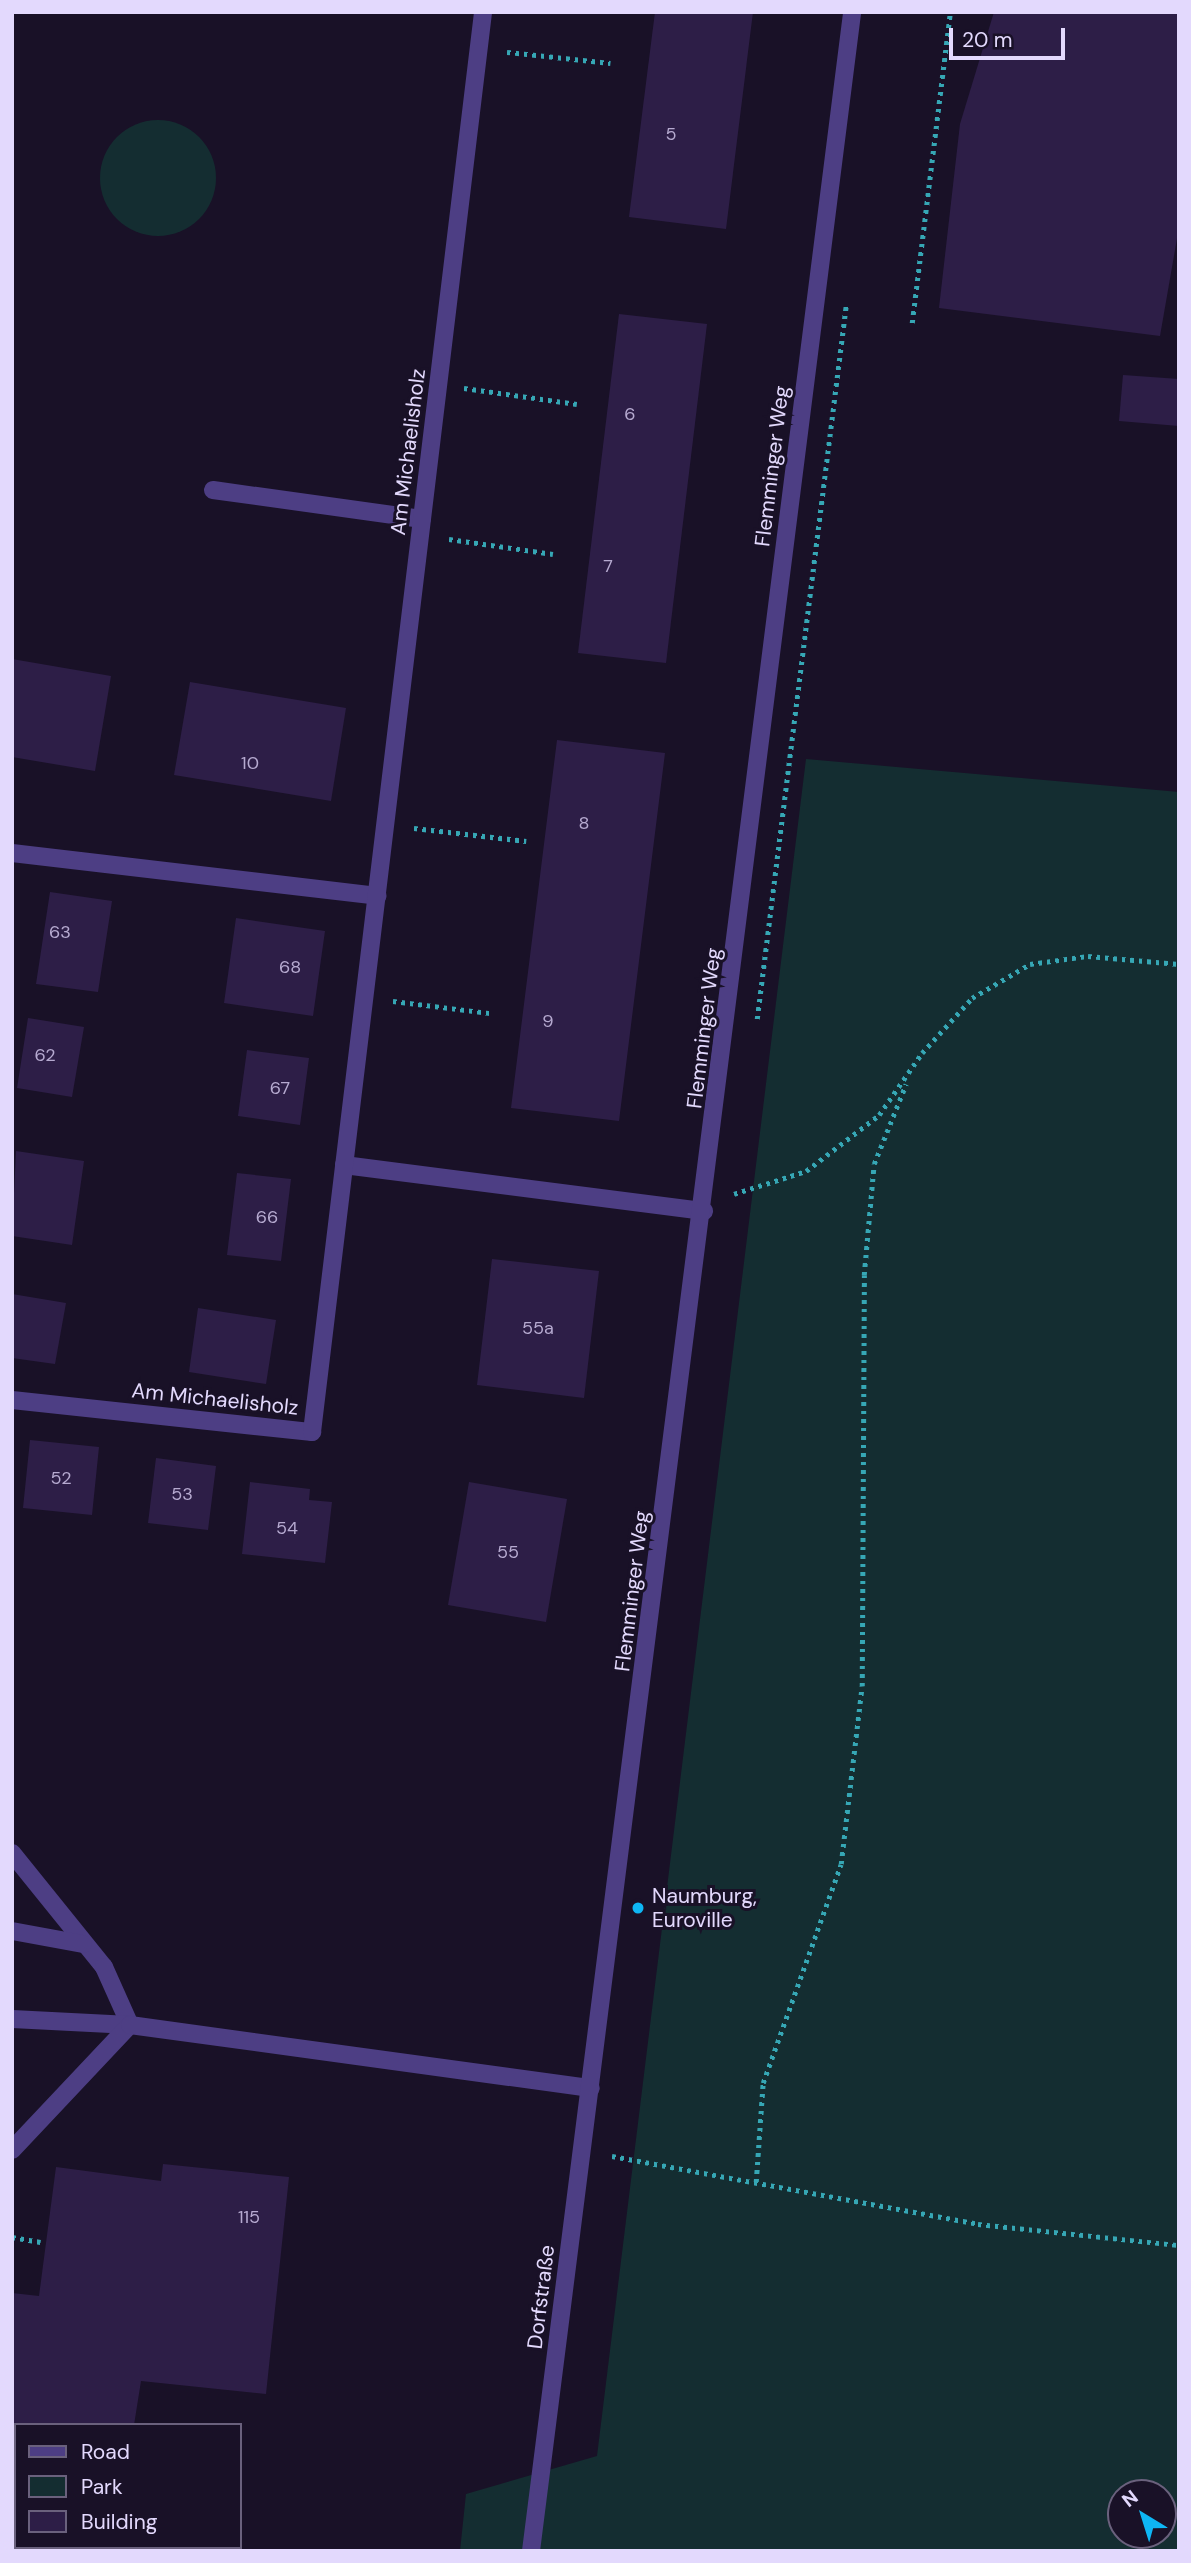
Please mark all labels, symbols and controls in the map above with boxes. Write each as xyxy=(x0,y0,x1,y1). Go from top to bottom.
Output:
scale bar xyxy=(953,14,1068,58)
text: 20 m xyxy=(962,26,1013,54)
house number: 5 xyxy=(666,123,676,145)
street label: Am Michaelisholz xyxy=(385,367,431,537)
street label: Flemminger Weg xyxy=(750,384,794,548)
house number: 6 xyxy=(624,403,636,425)
house number: 7 xyxy=(603,555,613,577)
house number: 10 xyxy=(241,752,259,774)
house number: 8 xyxy=(579,812,589,834)
house number: 63 xyxy=(49,921,71,943)
street label: Flemminger Weg xyxy=(682,946,726,1110)
house number: 68 xyxy=(279,956,301,978)
house number: 9 xyxy=(542,1010,554,1032)
house number: 62 xyxy=(34,1044,56,1066)
house number: 67 xyxy=(270,1077,290,1099)
house number: 66 xyxy=(256,1206,278,1228)
house number: 55a xyxy=(522,1317,554,1339)
street label: Am Michaelisholz xyxy=(130,1378,300,1420)
house number: 52 xyxy=(50,1467,72,1489)
house number: 53 xyxy=(171,1483,193,1505)
street label: Flemminger Weg xyxy=(610,1509,654,1673)
house number: 54 xyxy=(276,1517,298,1539)
house number: 55 xyxy=(497,1541,519,1563)
place label: Naumburg, Euroville xyxy=(652,1883,757,1933)
marker: Naumburg, Euroville xyxy=(630,1900,646,1916)
house number: 115 xyxy=(238,2206,260,2228)
street label: Dorfstraße xyxy=(522,2244,560,2350)
legend xyxy=(14,2423,242,2549)
text: Road xyxy=(81,2438,130,2466)
text: Park xyxy=(81,2473,122,2501)
north arrow xyxy=(1107,2479,1177,2549)
text: N xyxy=(1117,2485,1143,2513)
text: Building xyxy=(81,2508,157,2536)

